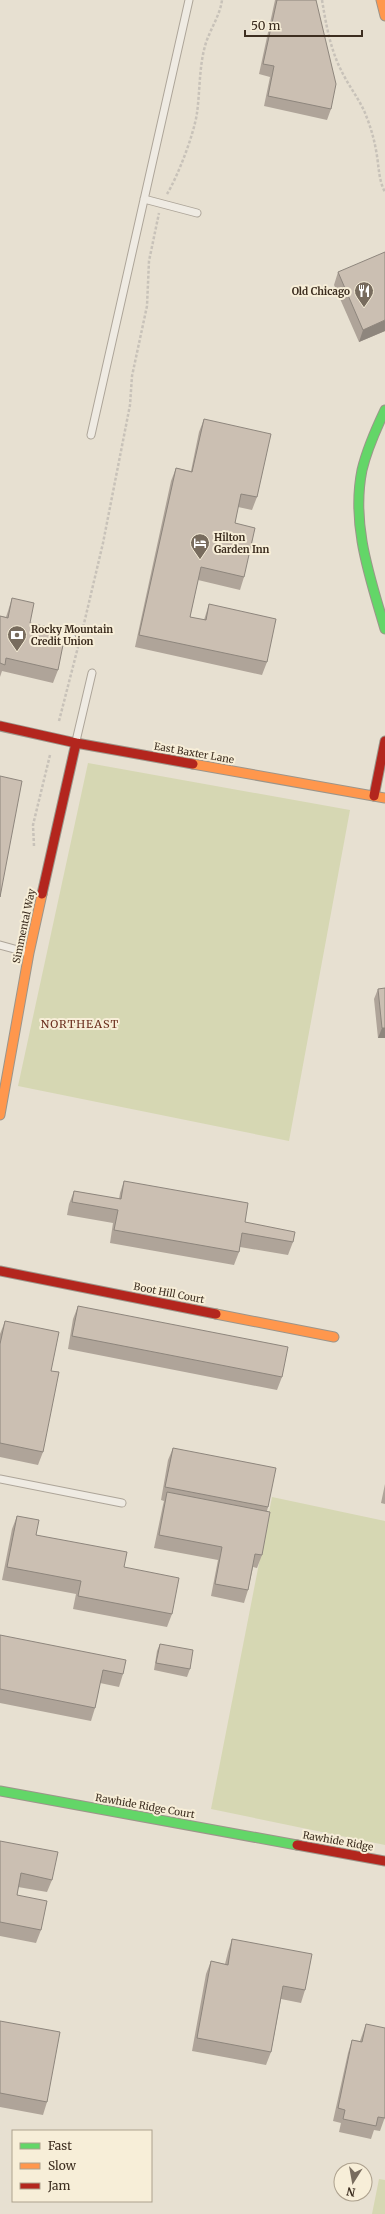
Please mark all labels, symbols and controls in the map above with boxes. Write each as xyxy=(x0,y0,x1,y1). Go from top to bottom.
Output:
scale bar xyxy=(245,12,362,38)
text: 50 m xyxy=(251,18,280,33)
restaurant icon: Old Chicago xyxy=(353,280,375,308)
place label: Old Chicago xyxy=(292,285,350,298)
place label: Hilton Garden Inn xyxy=(214,531,270,556)
hotel icon: Hilton Garden Inn xyxy=(189,532,211,560)
place label: Rocky Mountain Credit Union xyxy=(31,623,113,648)
bank icon: Rocky Mountain Credit Union xyxy=(6,624,28,652)
street label: East Baxter Lane xyxy=(153,740,235,766)
street label: Simmental Way xyxy=(10,887,38,965)
district label: NORTHEAST xyxy=(41,1017,119,1031)
street label: Boot Hill Court xyxy=(133,1280,206,1306)
street label: Rawhide Ridge Court xyxy=(94,1791,196,1821)
street label: Rawhide Ridge xyxy=(302,1828,374,1854)
legend xyxy=(12,2130,152,2202)
text: Fast xyxy=(48,2138,72,2153)
text: Slow xyxy=(48,2158,77,2173)
north arrow xyxy=(333,2162,373,2202)
text: Jam xyxy=(47,2178,71,2193)
text: N xyxy=(345,2184,357,2200)

